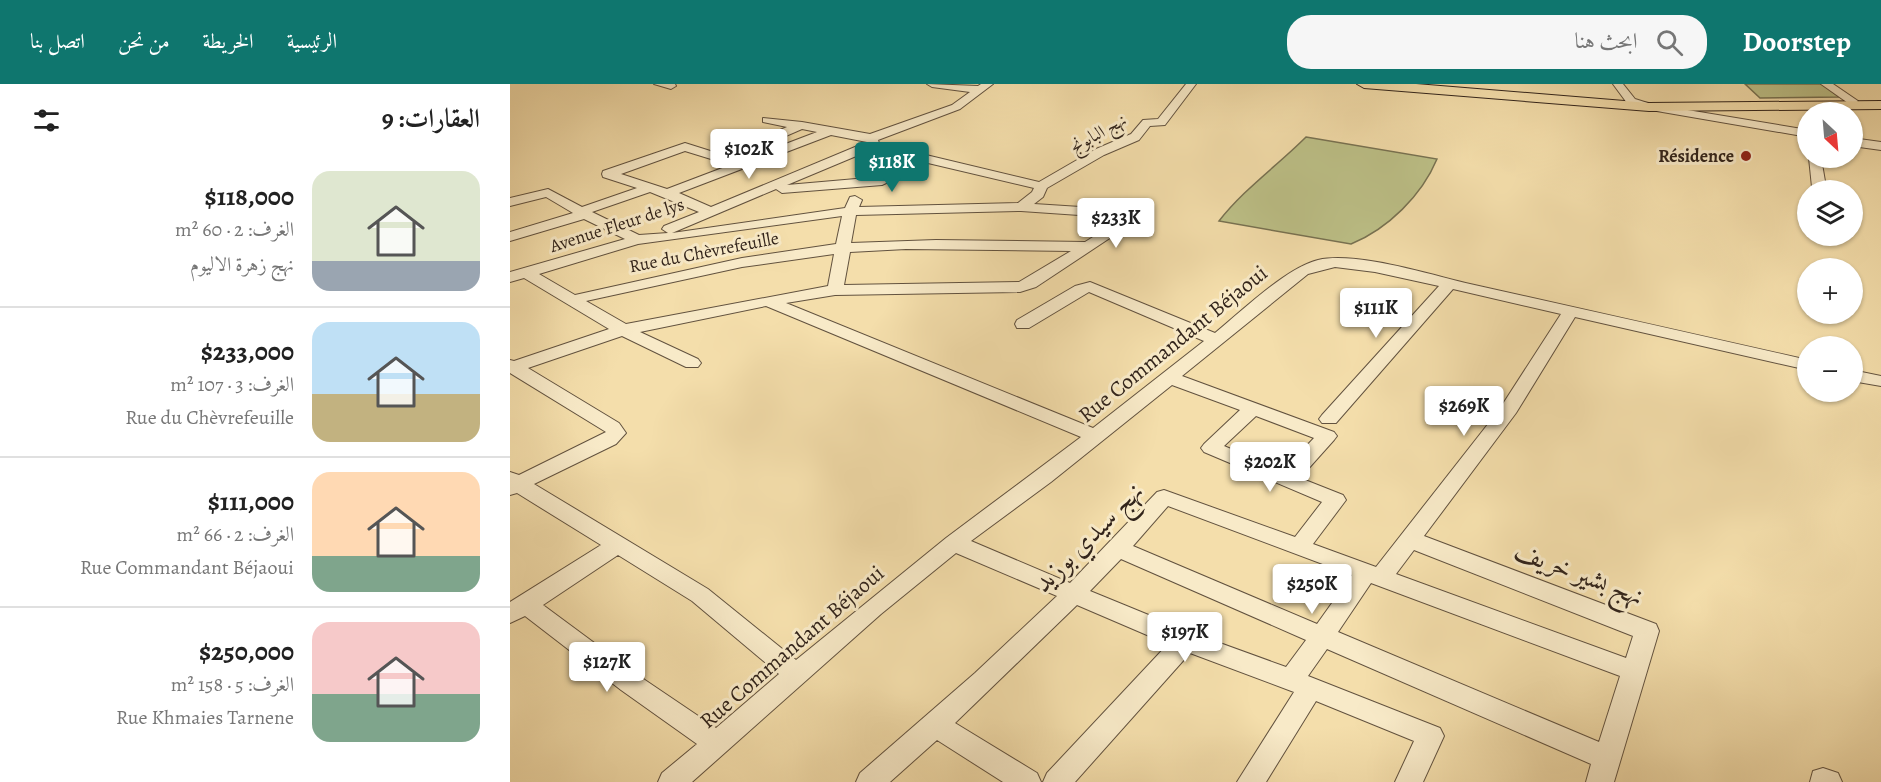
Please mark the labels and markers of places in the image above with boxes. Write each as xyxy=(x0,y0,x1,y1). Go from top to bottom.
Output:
pin: $102K xyxy=(707,129,791,180)
pin: $118K xyxy=(850,142,934,193)
place label: Résidence xyxy=(1658,144,1734,168)
marker: Résidence xyxy=(1739,149,1753,163)
pin: $233K xyxy=(1074,198,1158,249)
pin: $111K xyxy=(1334,288,1418,339)
pin: $269K xyxy=(1422,386,1506,437)
pin: $202K xyxy=(1228,442,1312,493)
pin: $250K xyxy=(1270,564,1354,615)
pin: $197K xyxy=(1143,612,1227,663)
pin: $127K xyxy=(565,642,649,693)

